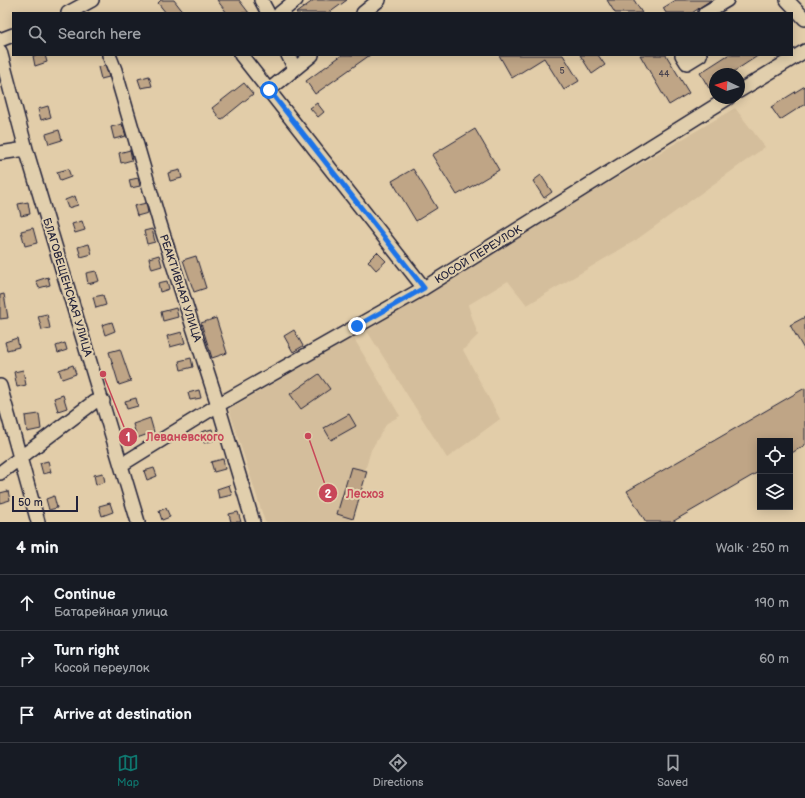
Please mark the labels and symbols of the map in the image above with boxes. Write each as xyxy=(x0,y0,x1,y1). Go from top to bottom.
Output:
house number: 5 xyxy=(559,66,565,77)
north arrow xyxy=(709,68,745,104)
house number: 44 xyxy=(659,69,670,80)
route start xyxy=(260,81,278,99)
street label: БЛАГОВЕЩЕНСКАЯ УЛИЦА xyxy=(40,216,95,358)
street label: КОСОЙ ПЕРЕУЛОК xyxy=(432,222,525,286)
street label: РЕАКТИВНАЯ УЛИЦА xyxy=(157,233,204,344)
route end xyxy=(348,317,366,335)
callout: Леваневского xyxy=(118,425,232,449)
text: 1 xyxy=(125,430,131,445)
text: Леваневского xyxy=(145,430,225,445)
callout: Лесхоз xyxy=(318,481,392,505)
text: 2 xyxy=(324,487,332,502)
text: Лесхоз xyxy=(345,487,384,502)
scale bar xyxy=(12,494,78,513)

